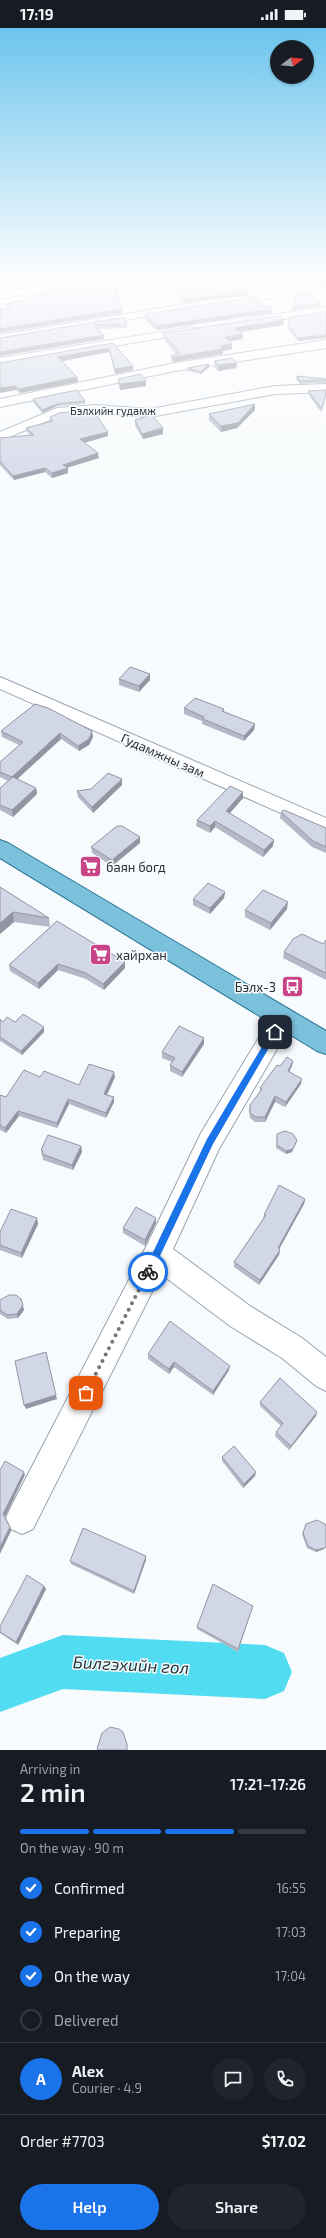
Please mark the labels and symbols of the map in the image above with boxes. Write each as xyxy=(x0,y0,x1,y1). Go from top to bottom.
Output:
north arrow xyxy=(270,40,314,84)
street label: Бэлхийн гудамж xyxy=(70,404,156,418)
street label: Гудамжны зам xyxy=(119,729,207,781)
supermarket icon: баян богд xyxy=(77,854,103,880)
place label: баян богд xyxy=(106,859,166,875)
supermarket icon: хайрхан xyxy=(87,942,113,968)
place label: хайрхан xyxy=(116,947,167,963)
bus stop icon: Бэлх-3 xyxy=(279,974,305,1000)
place label: Бэлх-3 xyxy=(235,979,276,995)
pin xyxy=(258,1015,292,1049)
courier xyxy=(128,1252,168,1292)
pin xyxy=(69,1376,103,1410)
water label: Билгэхийн гол xyxy=(72,1651,190,1677)

